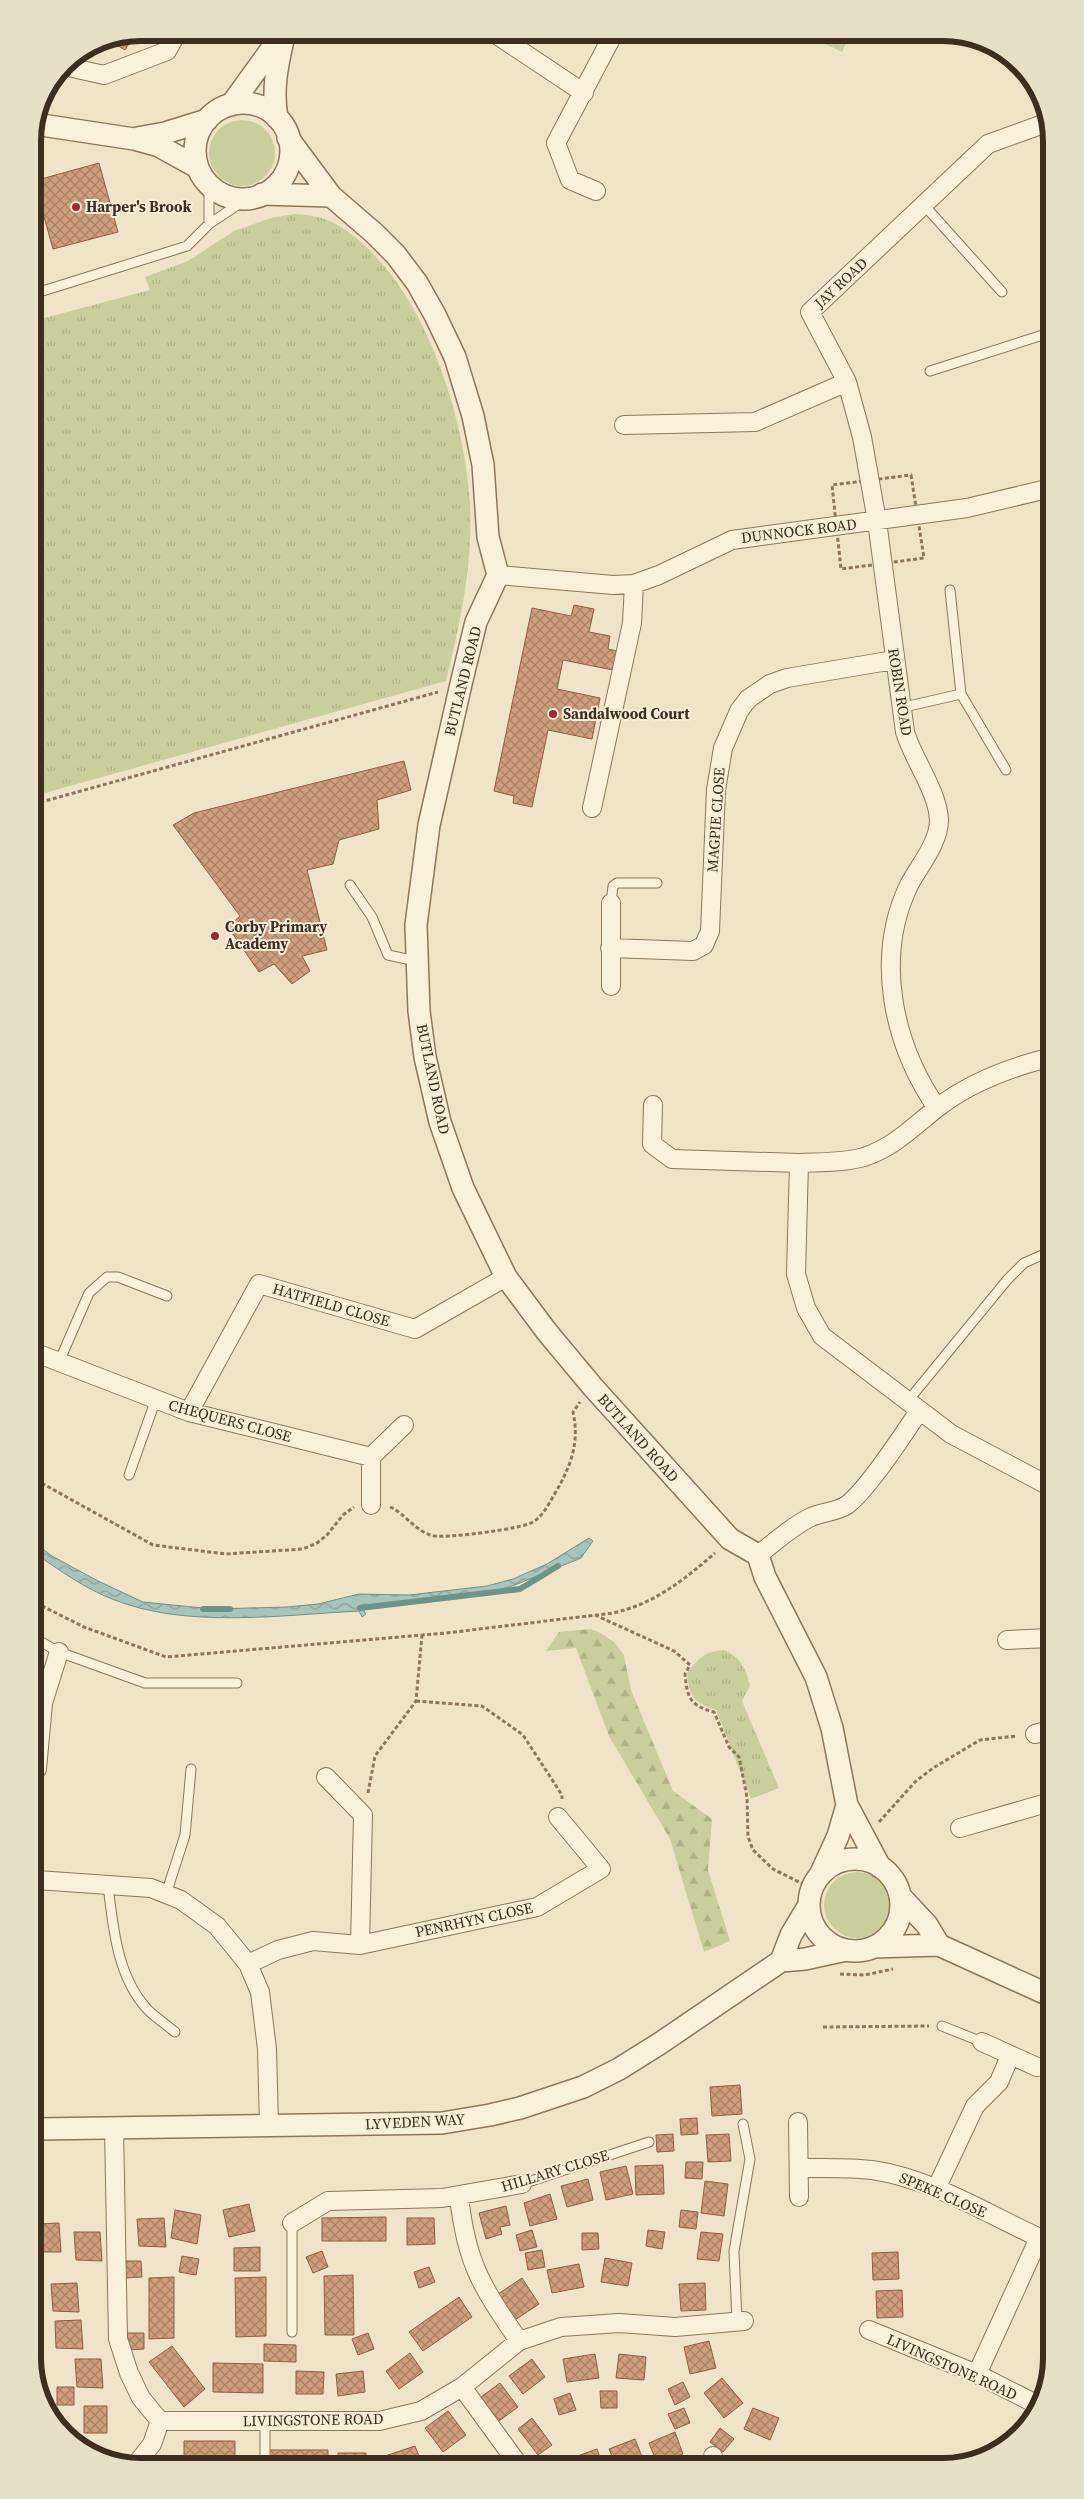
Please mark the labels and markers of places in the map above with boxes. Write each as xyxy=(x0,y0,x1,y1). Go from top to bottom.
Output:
place label: Harper's Brook xyxy=(86,196,192,217)
marker: Harper's Brook xyxy=(70,201,82,213)
place label: Sandalwood Court xyxy=(563,703,690,724)
marker: Sandalwood Court xyxy=(547,708,559,720)
place label: Corby Primary Academy xyxy=(225,916,327,954)
marker: Corby Primary Academy xyxy=(209,930,221,942)

